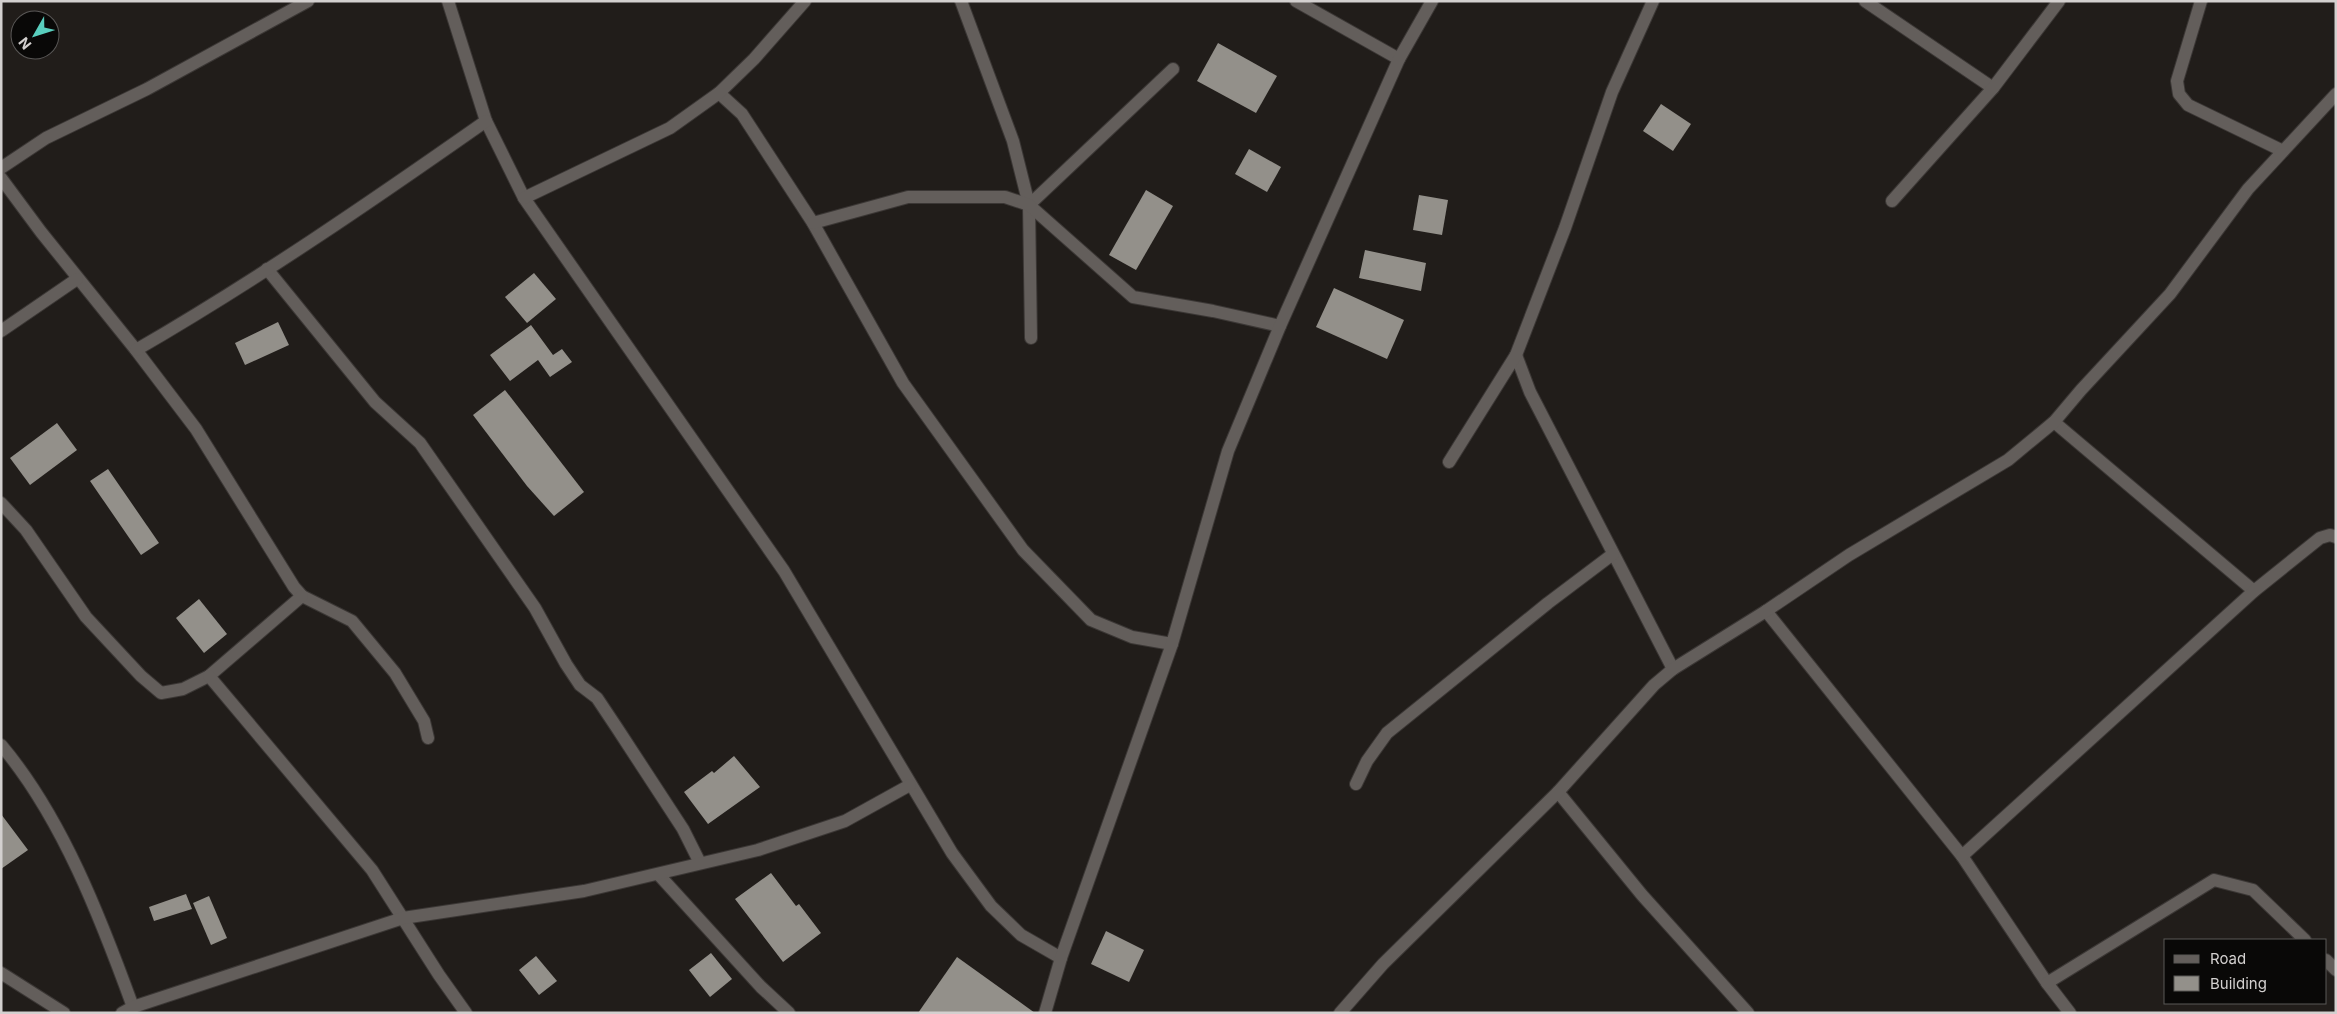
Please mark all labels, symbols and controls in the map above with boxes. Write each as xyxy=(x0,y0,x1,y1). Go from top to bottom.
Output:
north arrow xyxy=(10,10,60,60)
text: N xyxy=(15,34,34,53)
legend xyxy=(2164,939,2327,1004)
text: Road xyxy=(2210,949,2246,968)
text: Building xyxy=(2210,974,2267,993)

